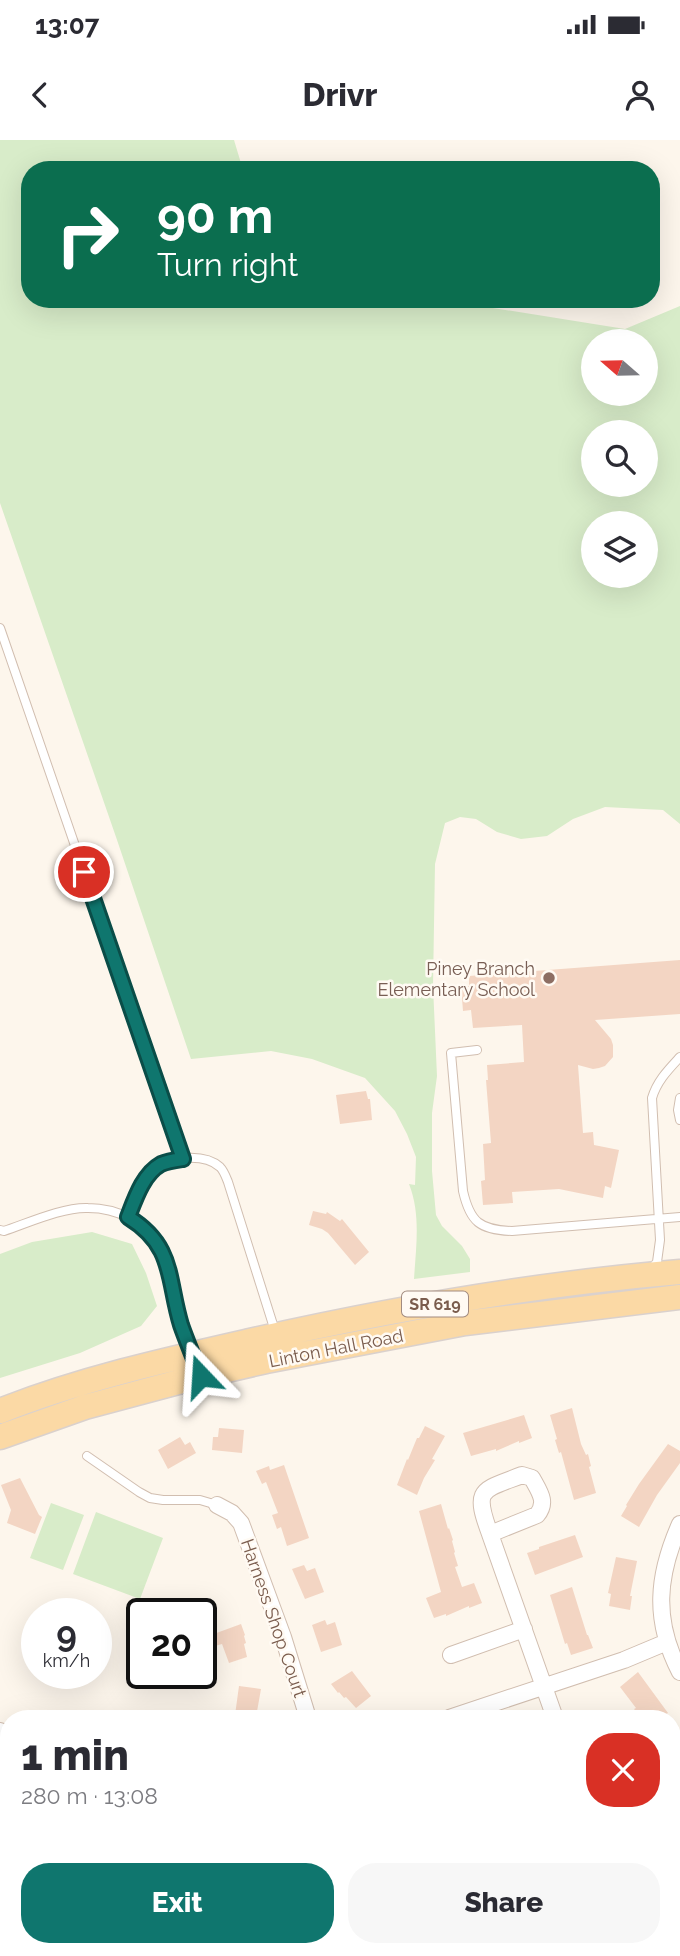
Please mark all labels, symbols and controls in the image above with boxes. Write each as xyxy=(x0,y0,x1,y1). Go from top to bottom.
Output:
text: 13:07 xyxy=(35,10,99,40)
icon: back xyxy=(21,76,59,114)
text: Drivr xyxy=(303,76,377,113)
icon: person xyxy=(621,76,659,114)
text: 90 m xyxy=(157,187,273,244)
icon: right xyxy=(42,189,133,280)
text: Turn right xyxy=(157,246,298,283)
north arrow xyxy=(581,329,658,406)
map controls xyxy=(581,329,658,588)
button: search xyxy=(581,420,658,497)
button: layers xyxy=(581,511,658,588)
pin xyxy=(54,842,114,902)
icon: arrive xyxy=(65,853,103,891)
place label: Piney Branch Elementary School xyxy=(377,958,535,1000)
marker: Piney Branch Elementary School xyxy=(541,970,557,986)
road number: SR 619 xyxy=(402,1292,468,1316)
street label: Linton Hall Road xyxy=(267,1325,405,1371)
position arrow xyxy=(164,1339,238,1413)
street label: Harness Shop Court xyxy=(237,1536,311,1700)
speed limit sign: 20 xyxy=(126,1598,217,1689)
text: 9 xyxy=(56,1614,77,1655)
text: km/h xyxy=(43,1650,90,1671)
text: 1 min xyxy=(21,1731,129,1780)
button: close xyxy=(586,1733,660,1807)
text: 280 m · 13:08 xyxy=(21,1782,158,1809)
button: Exit xyxy=(21,1863,334,1943)
button: Share xyxy=(348,1863,660,1943)

